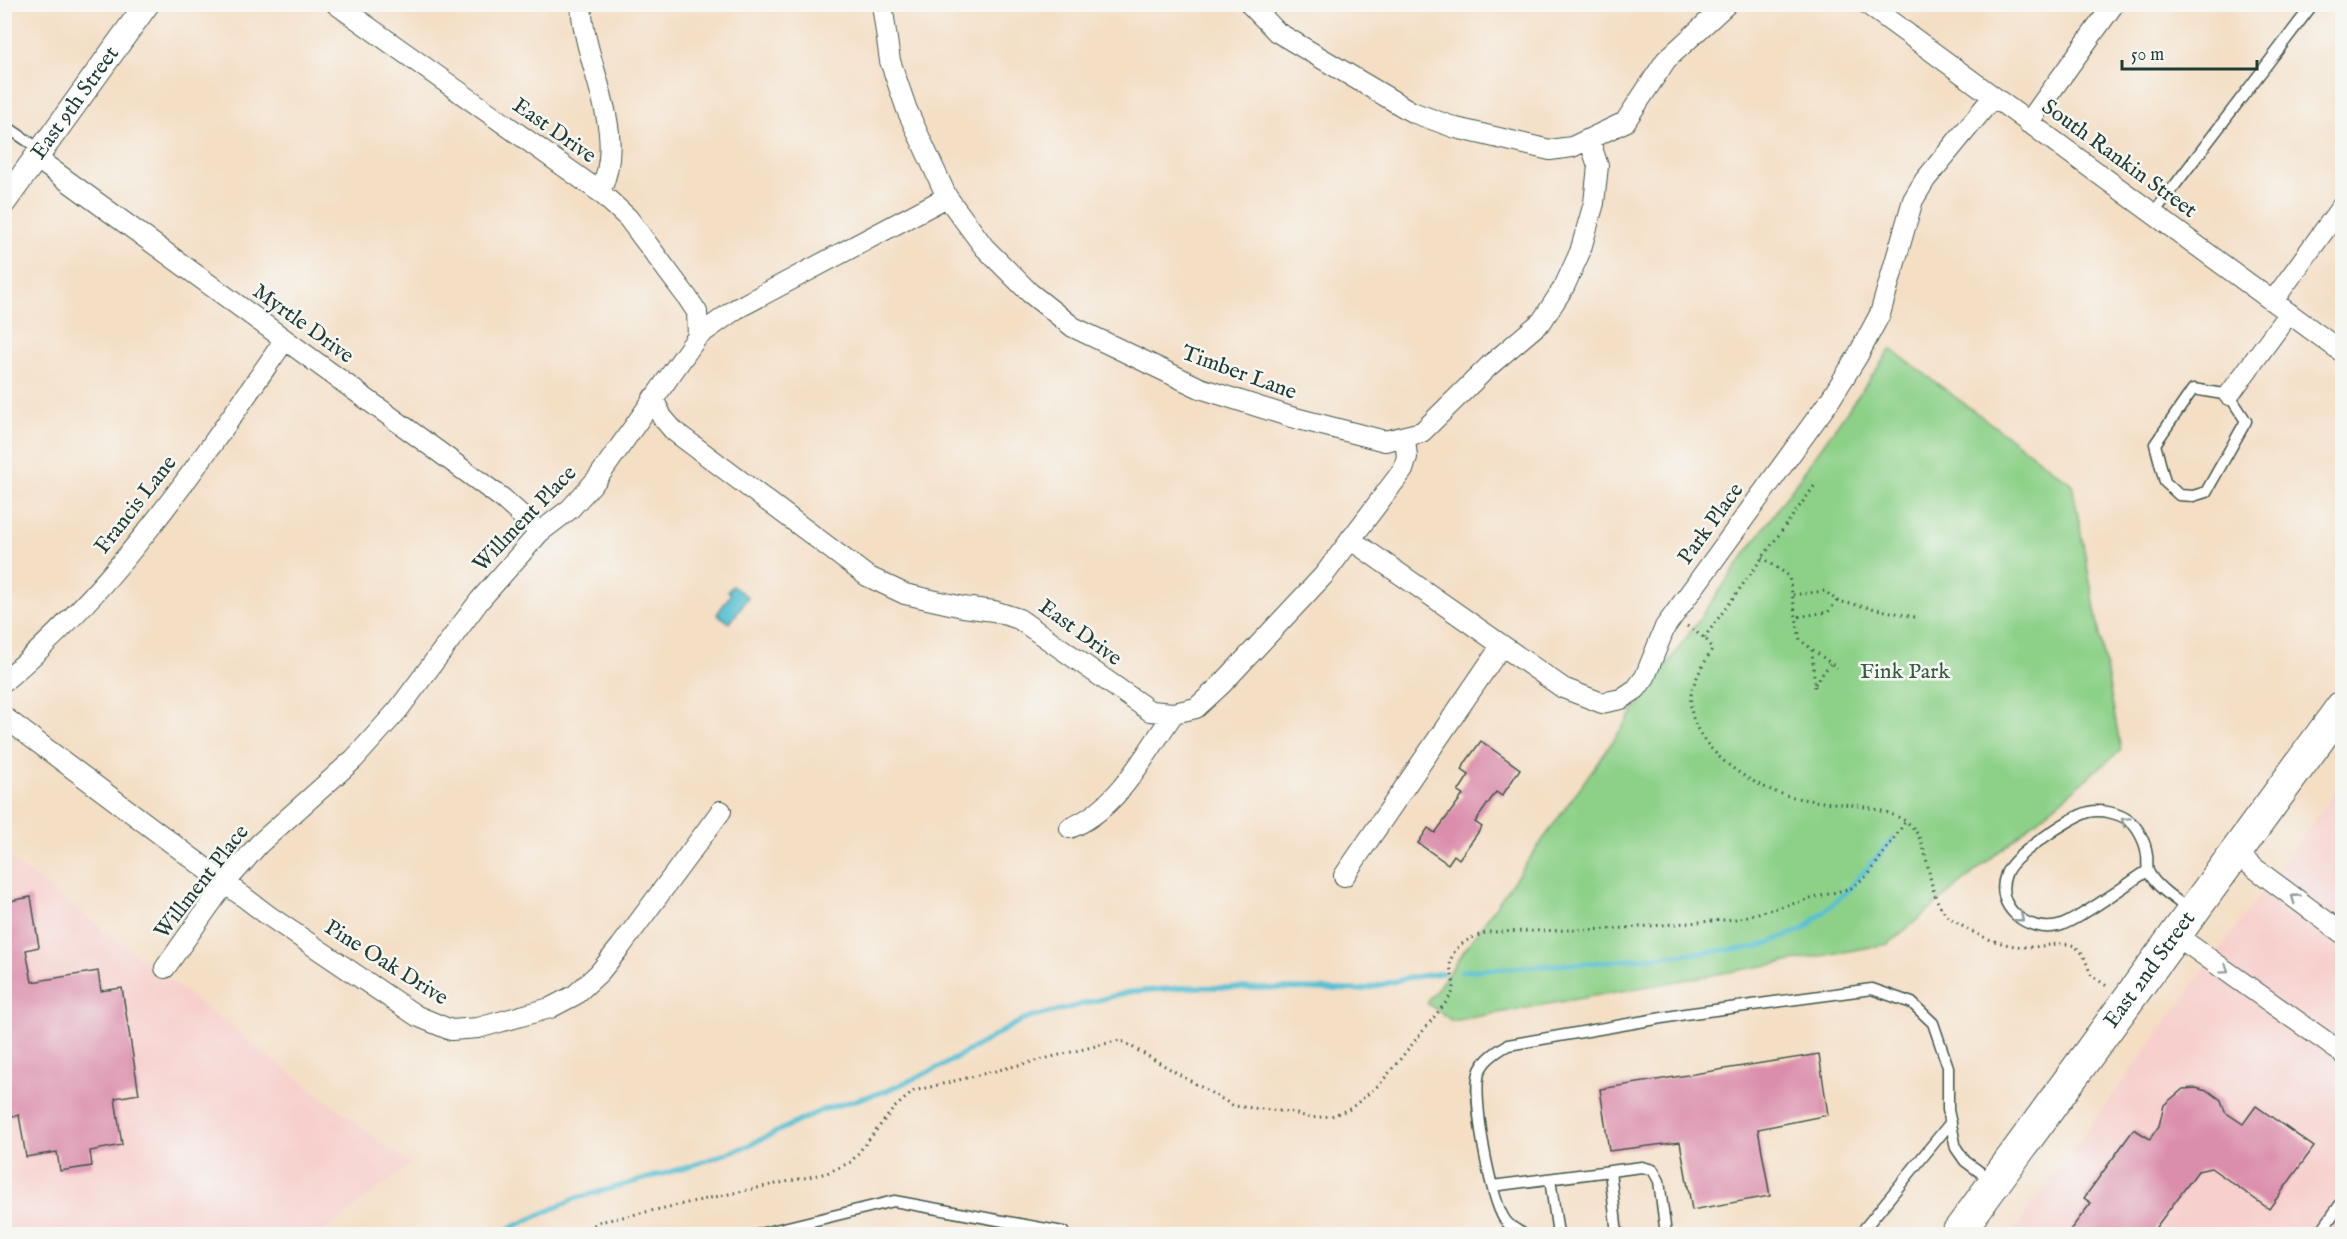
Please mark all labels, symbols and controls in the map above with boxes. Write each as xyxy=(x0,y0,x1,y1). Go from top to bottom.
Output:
scale bar xyxy=(2122,33,2257,71)
street label: East 9th Street xyxy=(25,41,126,165)
text: 50 m xyxy=(2131,44,2164,67)
street label: East Drive xyxy=(507,92,601,170)
street label: South Rankin Street xyxy=(2036,93,2203,225)
street label: Myrtle Drive xyxy=(247,278,359,370)
street label: Timber Lane xyxy=(1178,339,1300,407)
street label: Francis Lane xyxy=(89,450,183,560)
street label: Willment Place xyxy=(467,460,583,578)
street label: Park Place xyxy=(1672,478,1750,570)
street label: East Drive xyxy=(1033,593,1127,673)
park label: Fink Park xyxy=(1860,658,1950,686)
one-way arrow xyxy=(2121,817,2132,828)
street label: Willment Place xyxy=(149,819,255,945)
one-way arrow xyxy=(2291,894,2302,905)
street label: East 2nd Street xyxy=(2098,906,2202,1034)
one-way arrow xyxy=(2013,911,2024,922)
street label: Pine Oak Drive xyxy=(319,914,453,1012)
one-way arrow xyxy=(2218,963,2229,974)

